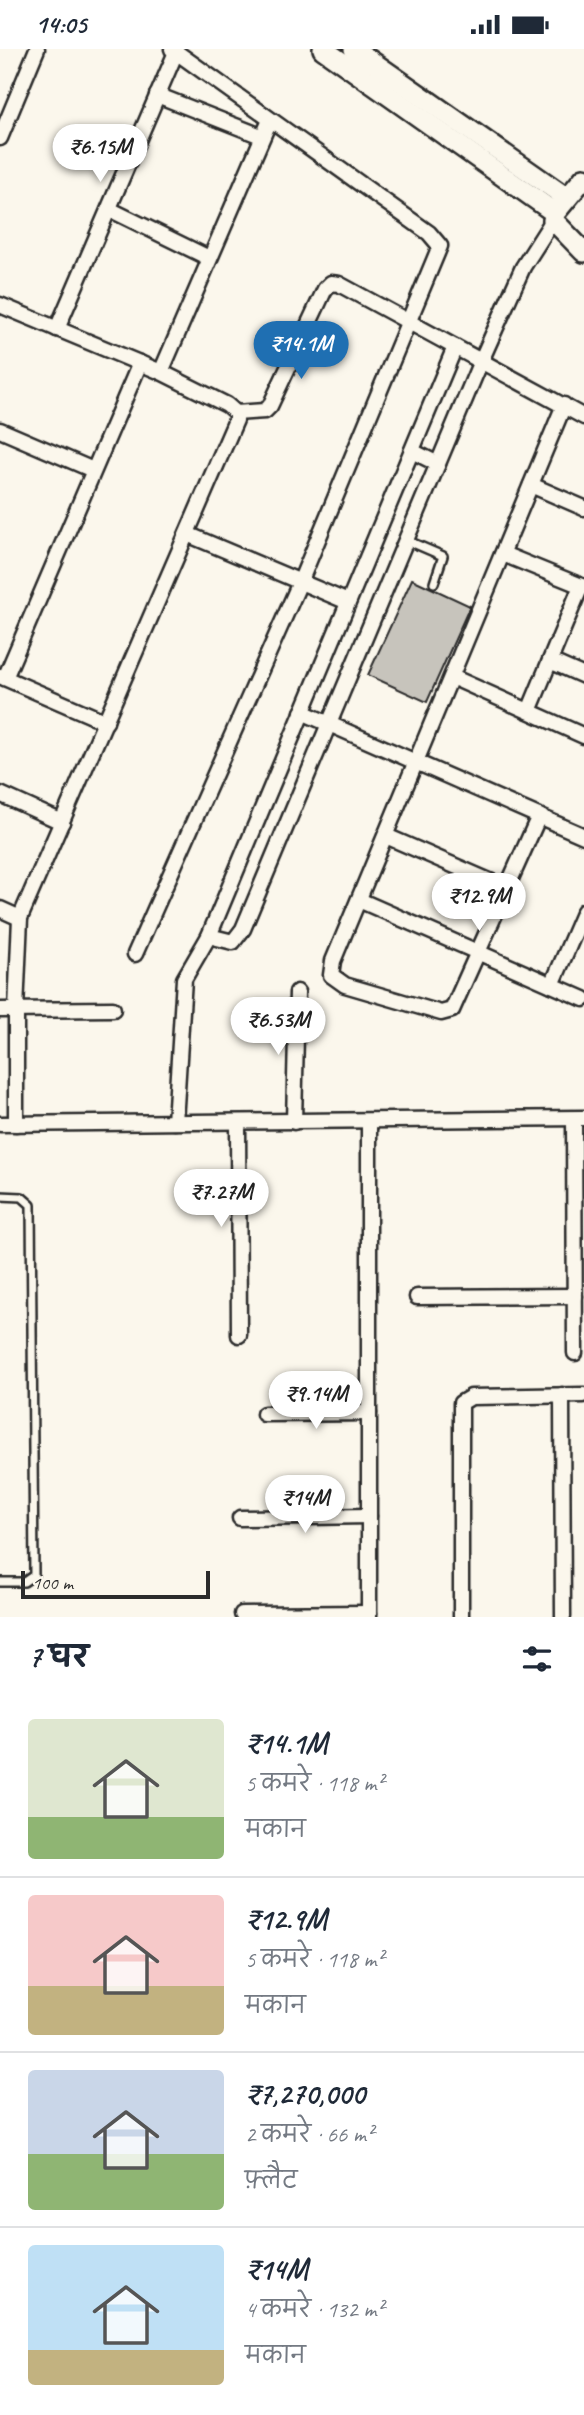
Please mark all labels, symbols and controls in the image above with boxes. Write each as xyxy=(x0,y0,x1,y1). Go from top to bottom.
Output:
text: 14:05 xyxy=(35,8,87,41)
pin: ₹6.15M xyxy=(43,125,157,184)
text: ₹6.15M xyxy=(69,132,131,161)
pin: ₹14.1M xyxy=(244,321,358,381)
text: ₹14.1M xyxy=(270,329,332,358)
pin: ₹12.9M xyxy=(422,873,536,933)
text: ₹12.9M xyxy=(448,881,510,910)
pin: ₹6.53M xyxy=(221,997,335,1057)
text: ₹6.53M xyxy=(247,1005,309,1034)
pin: ₹7.27M xyxy=(164,1169,278,1229)
text: ₹7.27M xyxy=(190,1177,252,1206)
pin: ₹9.14M xyxy=(259,1371,373,1431)
text: ₹9.14M xyxy=(285,1379,347,1408)
pin: ₹14M xyxy=(264,1475,346,1535)
text: ₹14M xyxy=(281,1483,329,1512)
scale bar xyxy=(21,1568,210,1600)
text: 100 m xyxy=(32,1571,73,1595)
text: 7 घर xyxy=(28,1638,89,1676)
icon: filters xyxy=(518,1640,556,1678)
text: ₹14.1M xyxy=(245,1724,327,1762)
icon: home xyxy=(84,1747,168,1831)
text: 5 कमरे · 118 m² xyxy=(245,1769,383,1798)
text: मकान xyxy=(245,1815,306,1844)
text: ₹12.9M xyxy=(245,1900,326,1938)
icon: home xyxy=(84,1923,168,2007)
text: 5 कमरे · 118 m² xyxy=(245,1945,383,1974)
text: मकान xyxy=(245,1991,306,2020)
text: ₹7,270,000 xyxy=(245,2075,365,2113)
icon: home xyxy=(84,2098,168,2182)
text: 2 कमरे · 66 m² xyxy=(245,2120,373,2149)
text: फ़्लैट xyxy=(245,2166,297,2195)
text: ₹14M xyxy=(245,2250,307,2288)
icon: home xyxy=(84,2273,168,2357)
text: 4 कमरे · 132 m² xyxy=(245,2295,383,2324)
text: मकान xyxy=(245,2341,306,2370)

